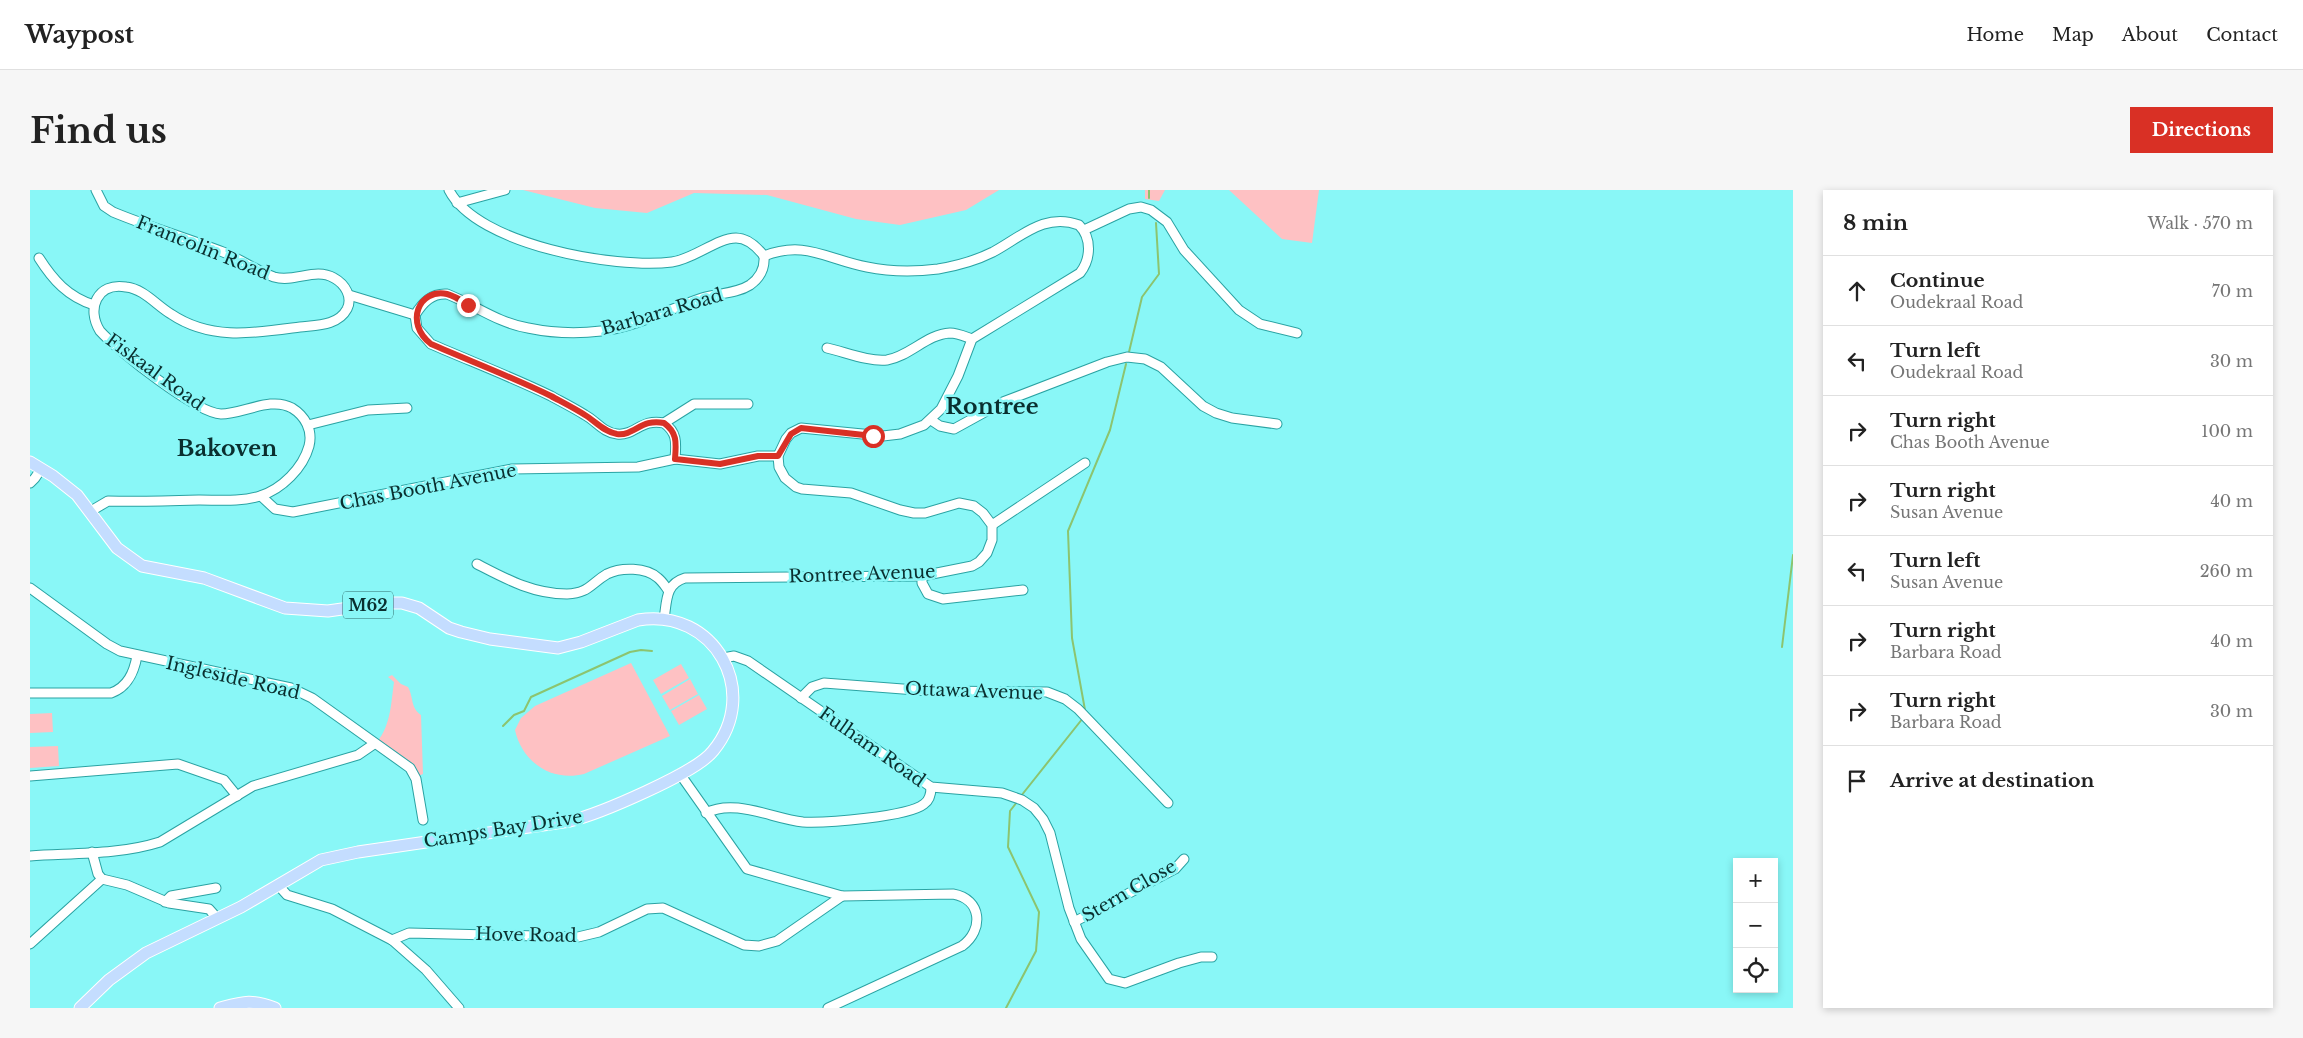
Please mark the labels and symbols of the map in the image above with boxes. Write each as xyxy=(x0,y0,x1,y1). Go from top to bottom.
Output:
street label: Francolin Road xyxy=(133,211,273,285)
street label: Barbara Road xyxy=(599,284,725,340)
route end xyxy=(457,294,480,317)
street label: Fiskaal Road xyxy=(101,329,209,415)
district label: Rontree xyxy=(945,393,1039,420)
route start xyxy=(862,425,885,448)
district label: Bakoven xyxy=(177,435,277,462)
street label: Chas Booth Avenue xyxy=(338,459,518,515)
street label: Rontree Avenue xyxy=(788,560,936,588)
road number: M62 xyxy=(343,592,393,618)
street label: Ingleside Road xyxy=(164,652,302,704)
street label: Ottawa Avenue xyxy=(905,678,1043,704)
street label: Fulham Road xyxy=(815,702,929,792)
street label: Camps Bay Drive xyxy=(422,806,584,852)
street label: Stern Close xyxy=(1078,855,1180,927)
street label: Hove Road xyxy=(475,923,577,947)

